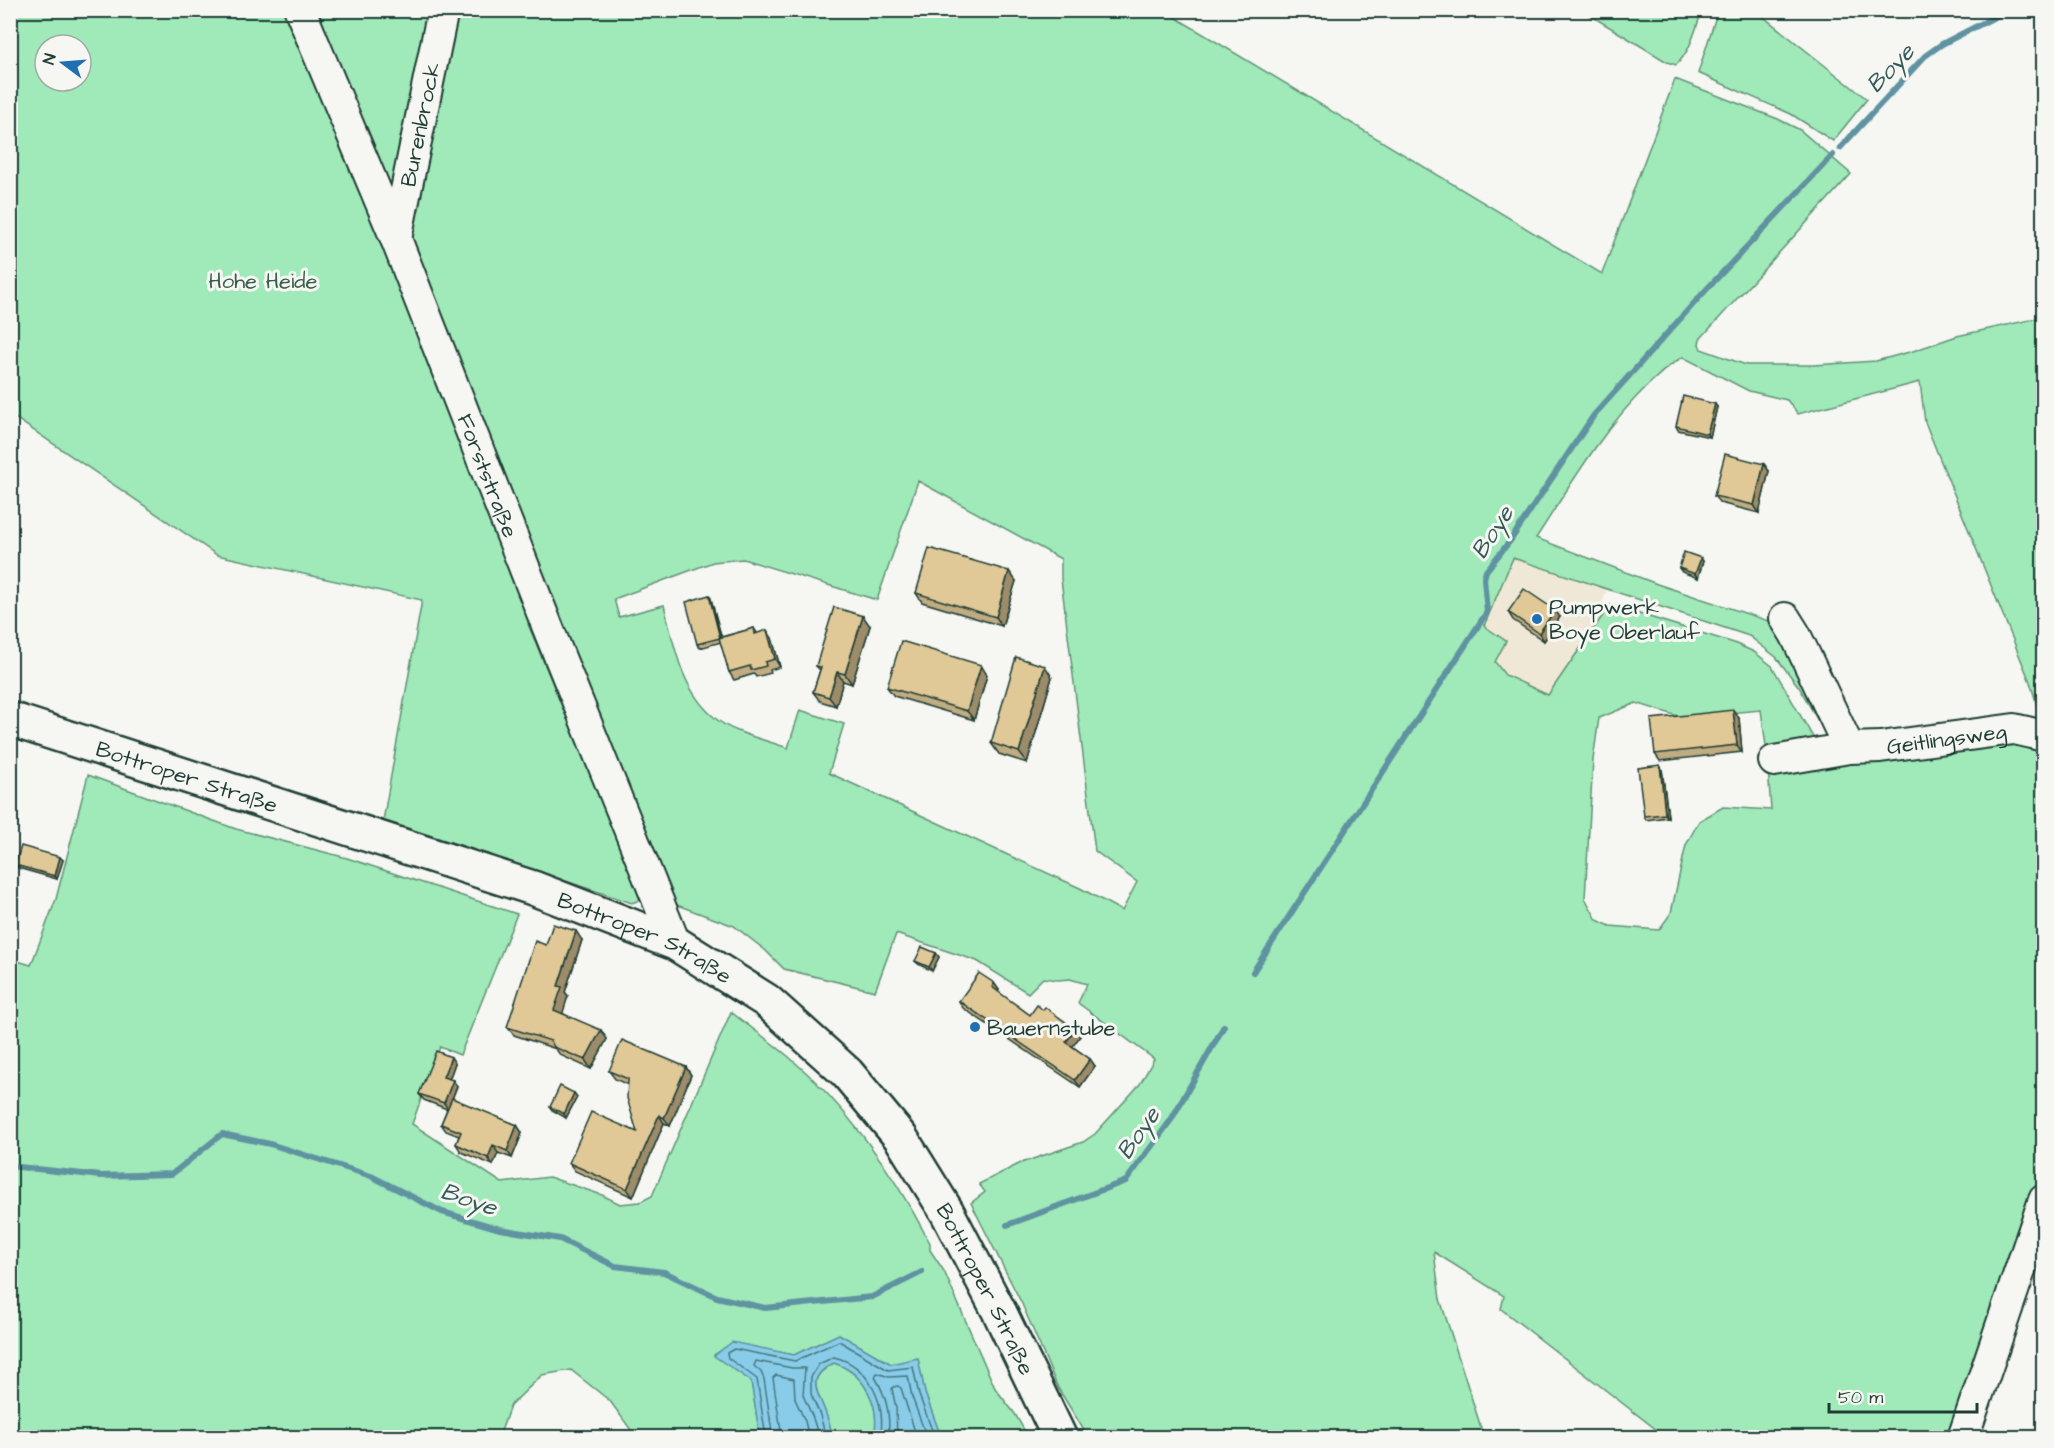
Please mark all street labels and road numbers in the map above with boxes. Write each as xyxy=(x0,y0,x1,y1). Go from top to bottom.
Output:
street label: Burenbrock xyxy=(393,59,449,190)
street label: Forststraße xyxy=(449,409,525,542)
street label: Geitlingsweg xyxy=(1885,716,2009,763)
street label: Bottroper Straße xyxy=(92,734,281,822)
street label: Bottroper Straße xyxy=(553,885,737,992)
street label: Bottroper Straße xyxy=(928,1197,1042,1381)

